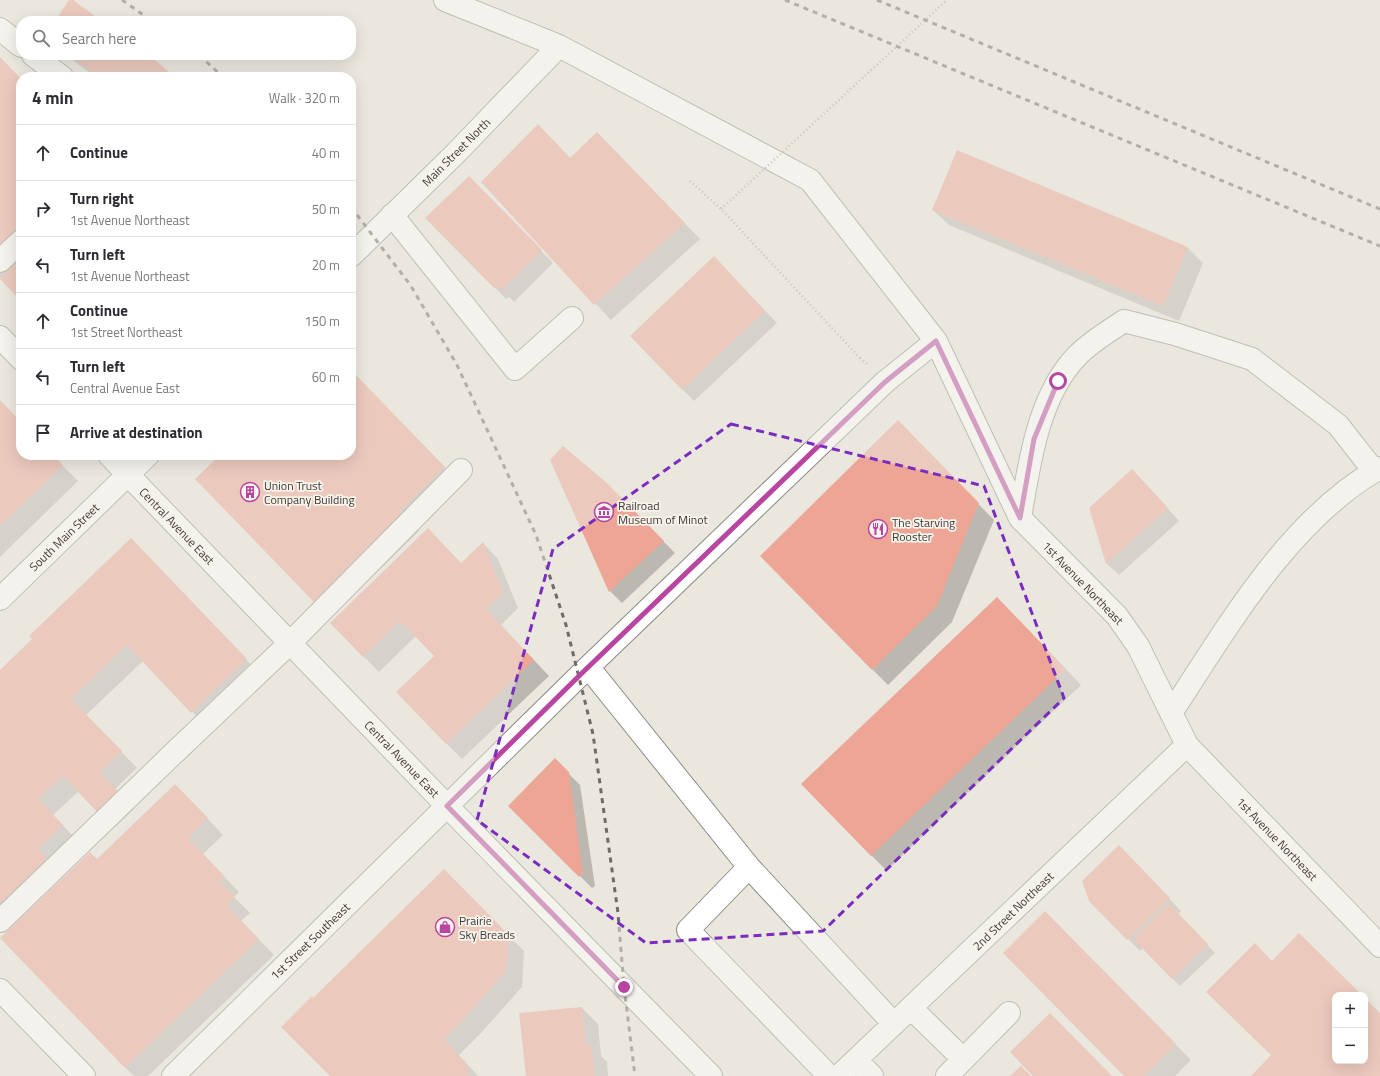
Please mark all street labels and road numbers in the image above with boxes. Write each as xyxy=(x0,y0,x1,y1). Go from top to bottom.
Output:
street label: Main Street North xyxy=(417,113,495,191)
street label: Central Avenue East xyxy=(135,483,220,570)
street label: South Main Street xyxy=(25,498,104,576)
street label: 1st Avenue Northeast xyxy=(1038,537,1129,630)
street label: Central Avenue East xyxy=(360,716,445,803)
street label: 1st Avenue Northeast xyxy=(1232,793,1323,886)
street label: 2nd Street Northeast xyxy=(968,867,1059,955)
street label: 1st Street Southeast xyxy=(266,897,355,984)

